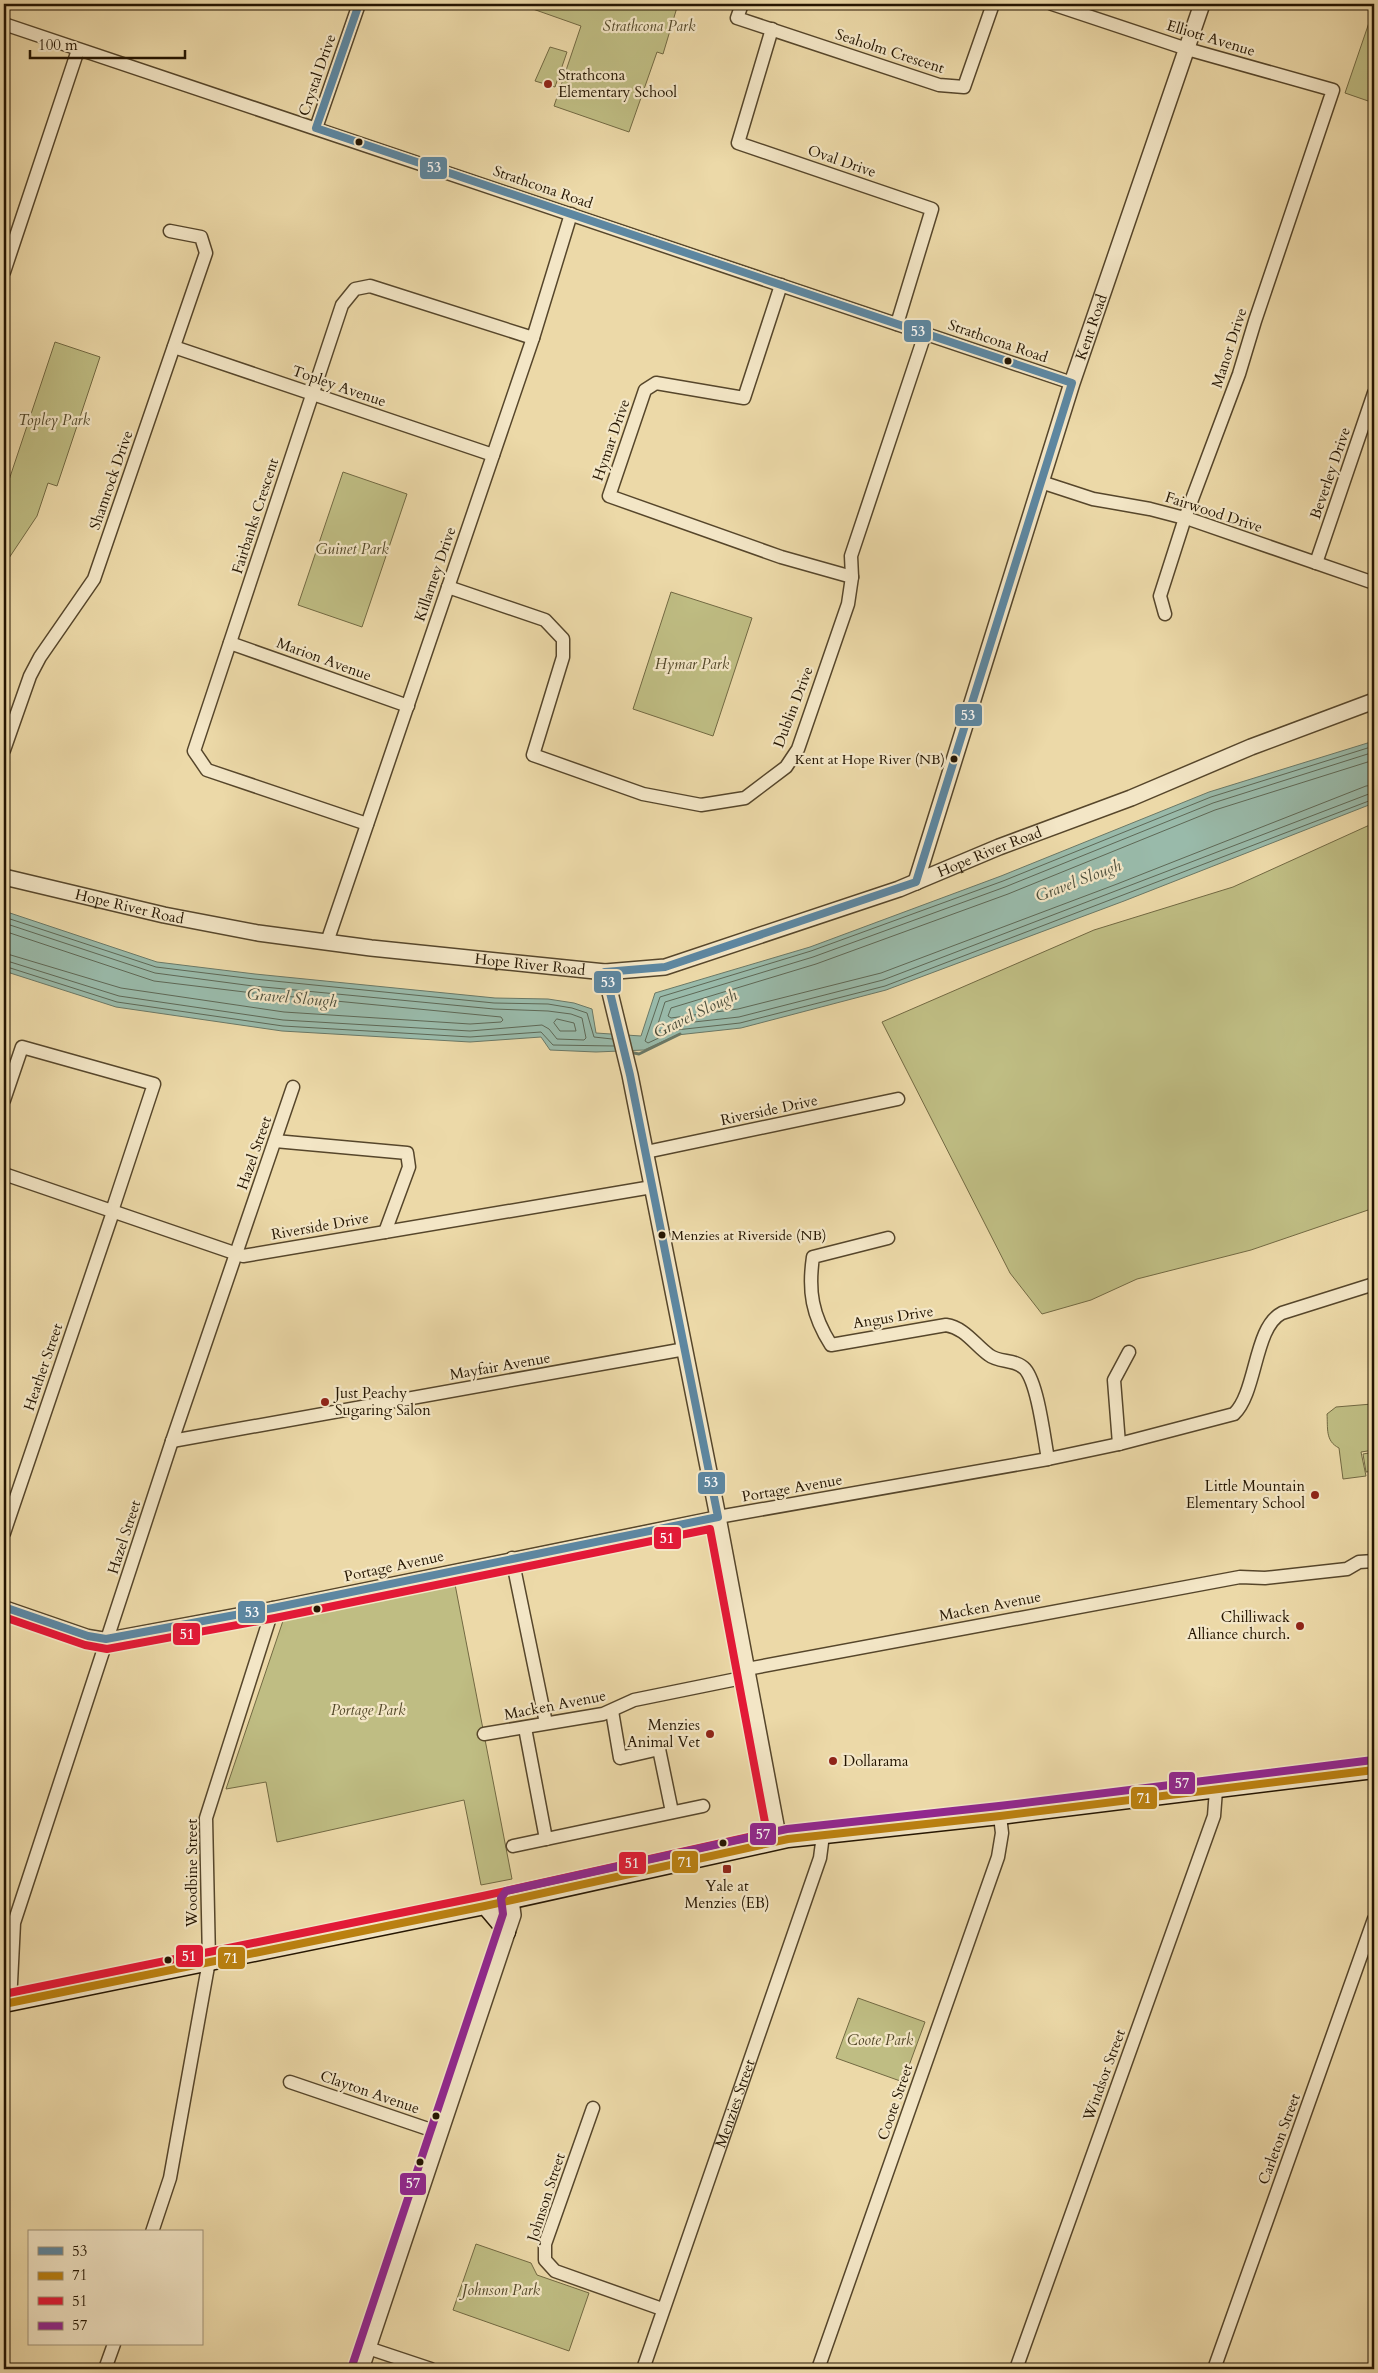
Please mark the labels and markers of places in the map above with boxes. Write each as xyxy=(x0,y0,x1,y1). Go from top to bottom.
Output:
place label: Strathcona Elementary School xyxy=(558,65,677,102)
marker: Strathcona Elementary School xyxy=(542,78,554,90)
unlabelled marker xyxy=(354,137,364,147)
unlabelled marker xyxy=(1003,356,1013,366)
place label: Kent at Hope River (NB) xyxy=(795,750,945,769)
marker: Kent at Hope River (NB) xyxy=(949,754,959,764)
place label: Menzies at Riverside (NB) xyxy=(671,1226,826,1245)
marker: Menzies at Riverside (NB) xyxy=(657,1230,667,1240)
place label: Just Peachy Sugaring Salon xyxy=(333,1383,431,1420)
marker: Just Peachy Sugaring Salon xyxy=(319,1396,331,1408)
place label: Little Mountain Elementary School xyxy=(1186,1476,1305,1513)
marker: Little Mountain Elementary School xyxy=(1309,1489,1321,1501)
unlabelled marker xyxy=(312,1604,322,1614)
place label: Chilliwack Alliance church. xyxy=(1187,1607,1290,1644)
marker: Chilliwack Alliance church. xyxy=(1294,1620,1306,1632)
place label: Menzies Animal Vet xyxy=(627,1715,700,1752)
marker: Menzies Animal Vet xyxy=(704,1728,716,1740)
place label: Dollarama xyxy=(843,1751,909,1771)
marker: Dollarama xyxy=(827,1755,839,1767)
unlabelled marker xyxy=(718,1838,728,1848)
marker: Yale at Menzies (EB) xyxy=(721,1863,733,1875)
place label: Yale at Menzies (EB) xyxy=(684,1876,770,1913)
unlabelled marker xyxy=(163,1955,173,1965)
unlabelled marker xyxy=(431,2111,441,2121)
unlabelled marker xyxy=(415,2157,425,2167)

